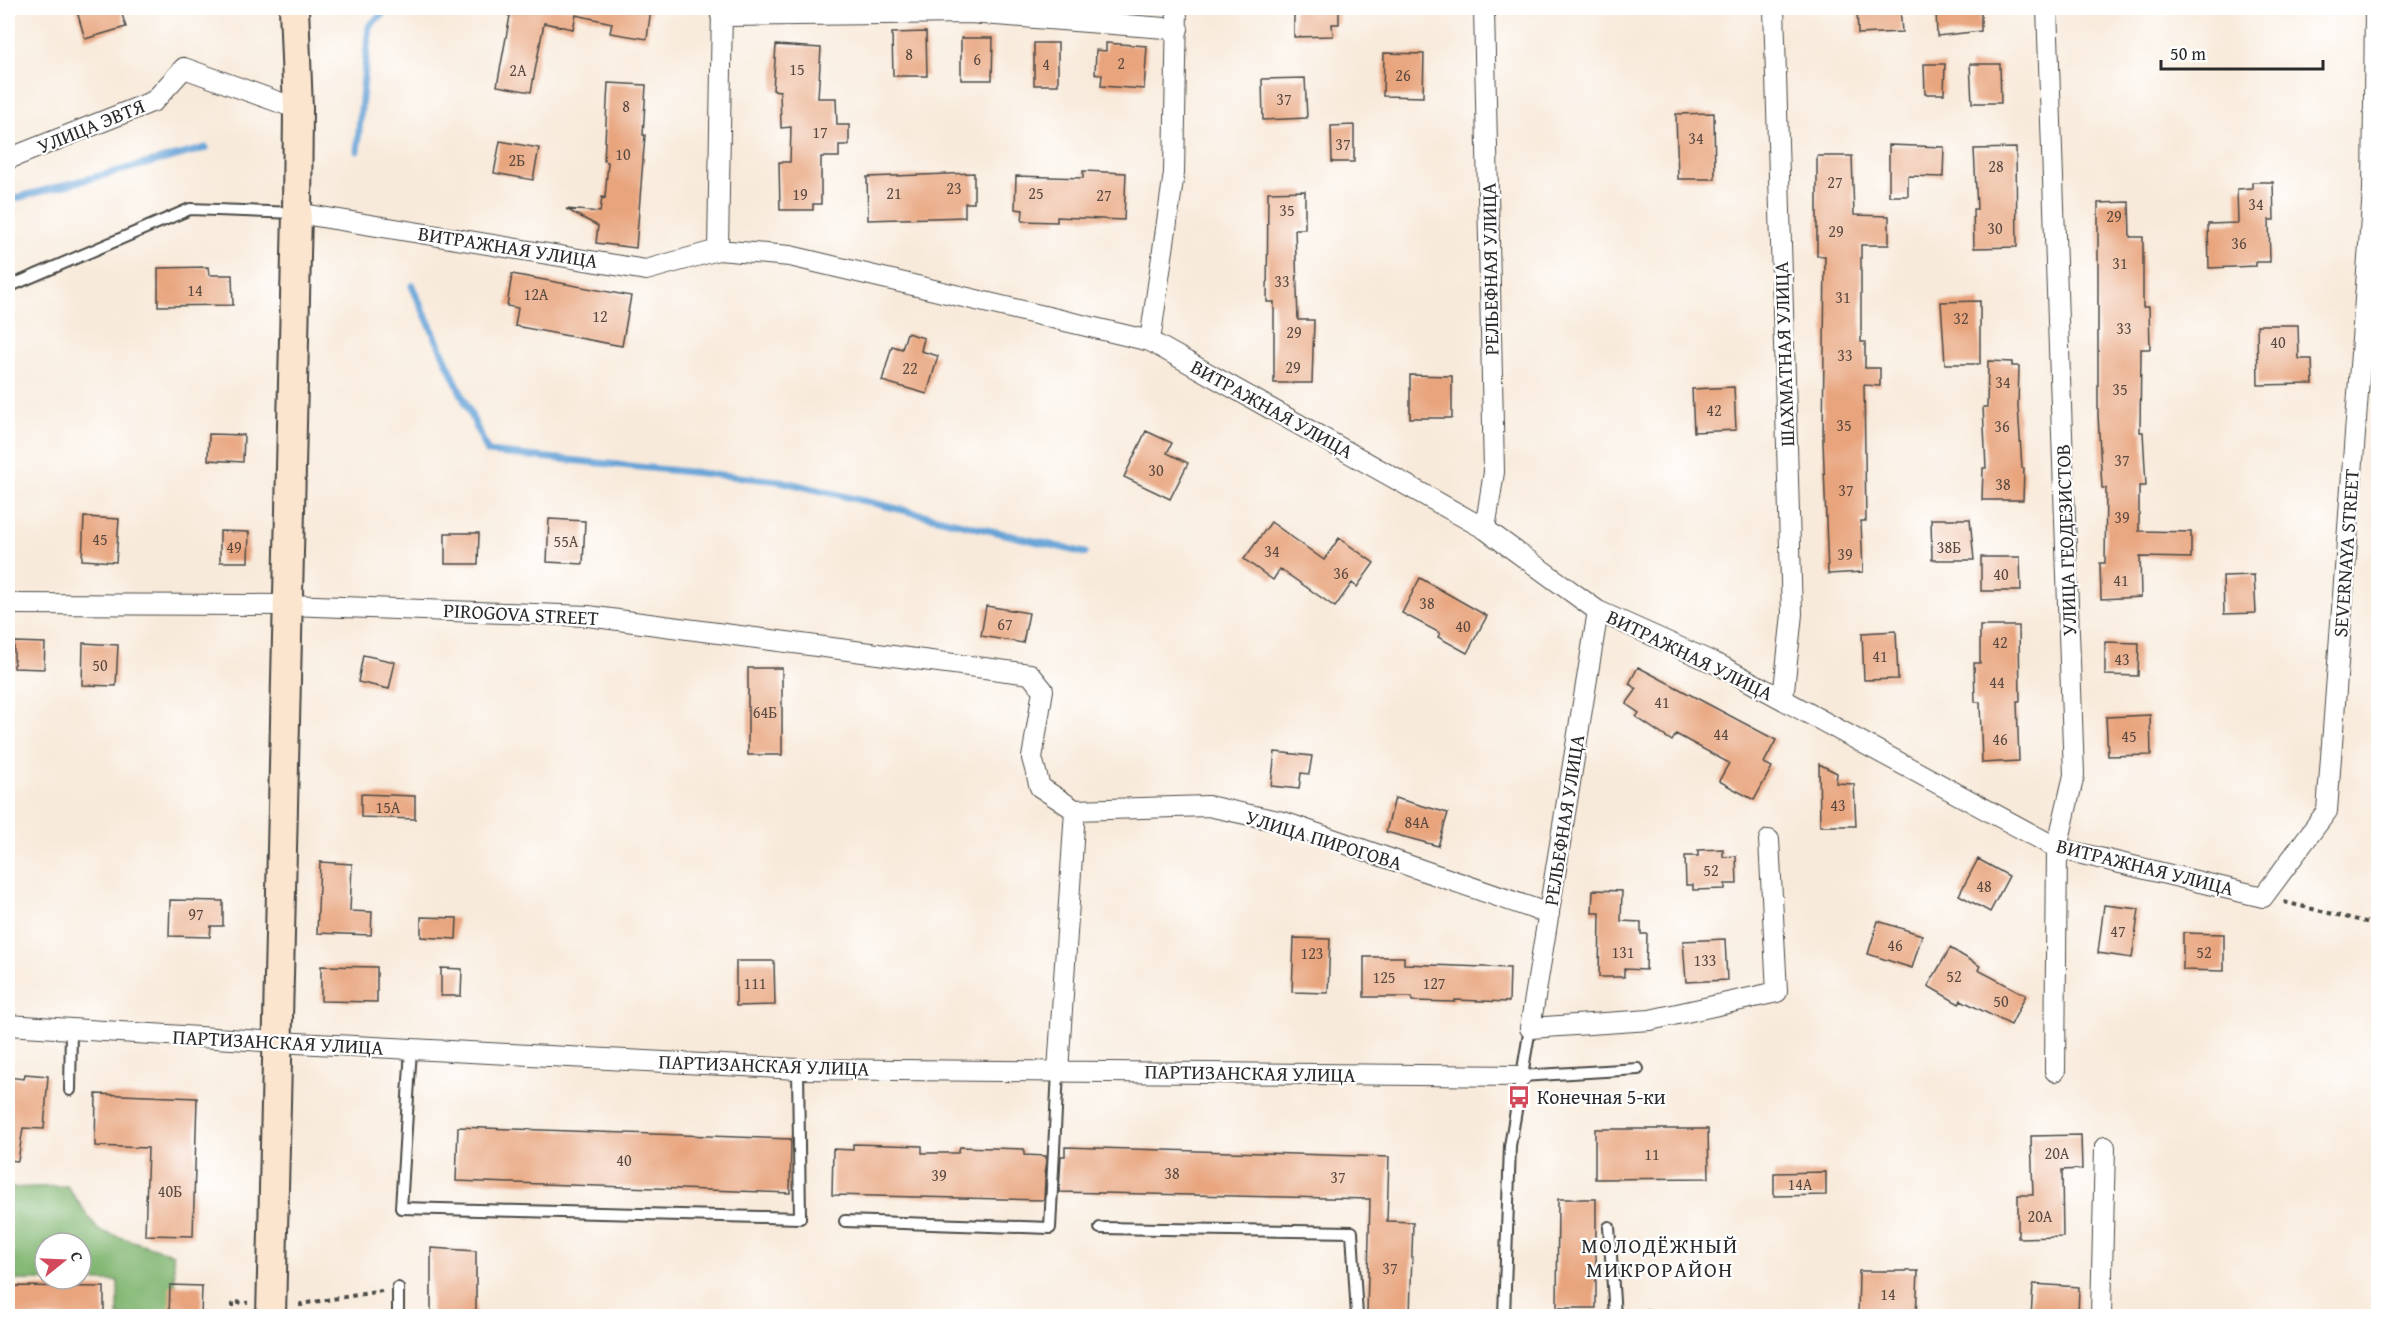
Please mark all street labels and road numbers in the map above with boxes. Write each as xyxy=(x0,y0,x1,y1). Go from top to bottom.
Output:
street label: УЛИЦА ЭВТЯ xyxy=(33,91,149,160)
street label: РЕЛЬЕФНАЯ УЛИЦА xyxy=(1473,182,1506,356)
street label: ВИТРАЖНАЯ УЛИЦА xyxy=(416,218,600,275)
street label: ШАХМАТНАЯ УЛИЦА xyxy=(1766,261,1801,447)
street label: ВИТРАЖНАЯ УЛИЦА xyxy=(1186,352,1359,465)
street label: УЛИЦА ГЕОДЕЗИСТОВ xyxy=(2048,444,2083,636)
street label: SEVERNAYA STREET xyxy=(2325,468,2366,638)
street label: PIROGOVA STREET xyxy=(443,595,599,632)
street label: ВИТРАЖНАЯ УЛИЦА xyxy=(1602,602,1778,707)
street label: РЕЛЬЕФНАЯ УЛИЦА xyxy=(1536,732,1591,908)
street label: УЛИЦА ПИРОГОВА xyxy=(1242,802,1406,877)
street label: ВИТРАЖНАЯ УЛИЦА xyxy=(2054,830,2237,903)
street label: ПАРТИЗАНСКАЯ УЛИЦА xyxy=(172,1021,384,1062)
street label: ПАРТИЗАНСКАЯ УЛИЦА xyxy=(658,1046,870,1083)
street label: ПАРТИЗАНСКАЯ УЛИЦА xyxy=(1144,1056,1356,1089)

